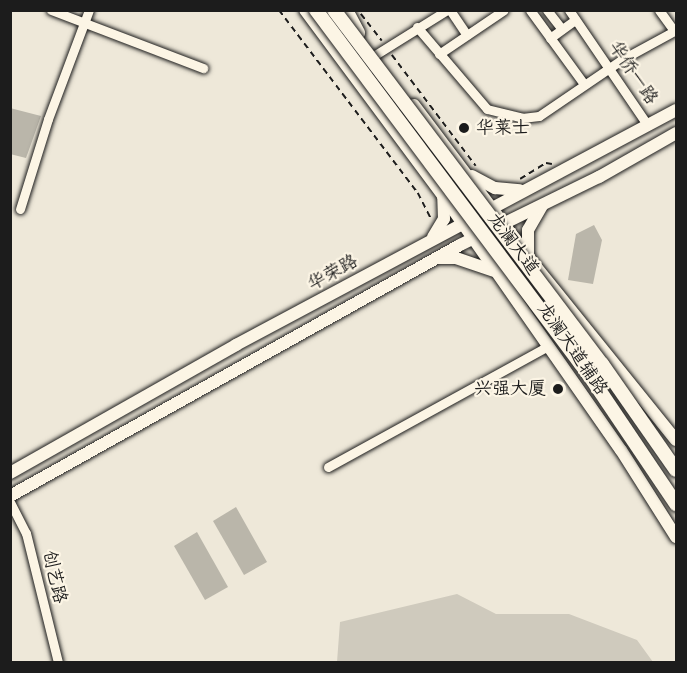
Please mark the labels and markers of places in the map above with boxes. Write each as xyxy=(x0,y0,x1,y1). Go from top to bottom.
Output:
place label: 华莱士 xyxy=(476,117,530,139)
marker: 华莱士 xyxy=(457,121,471,135)
place label: 兴强大厦 xyxy=(474,378,546,400)
marker: 兴强大厦 xyxy=(551,382,565,396)

